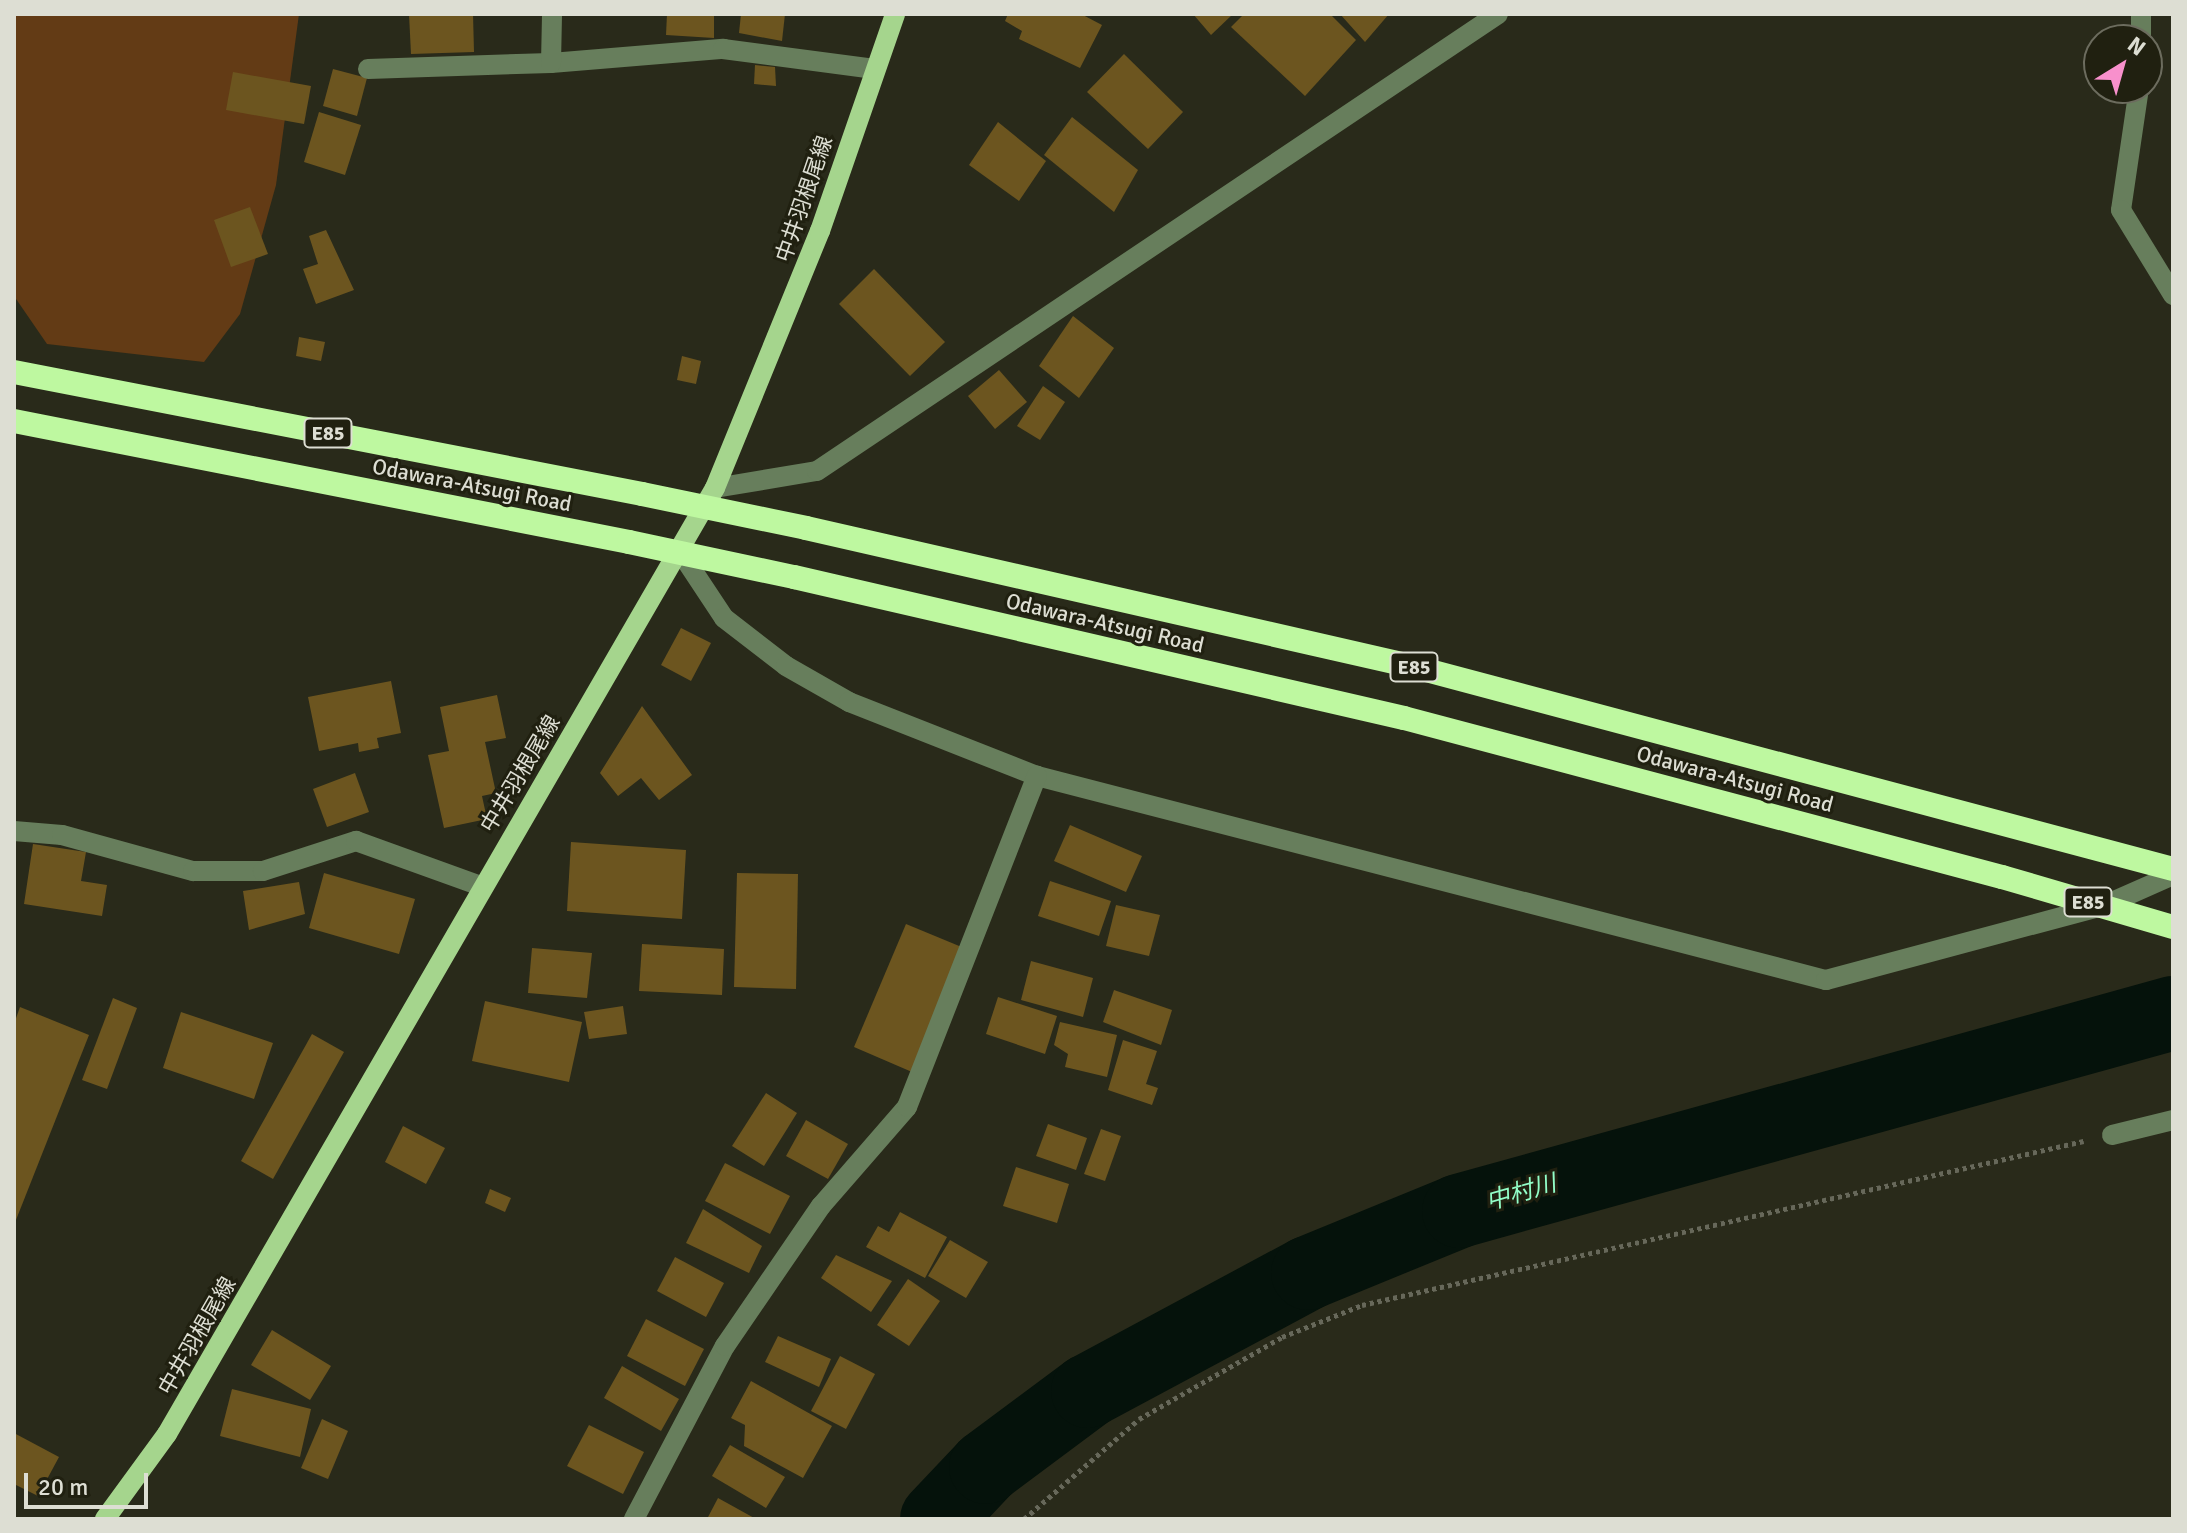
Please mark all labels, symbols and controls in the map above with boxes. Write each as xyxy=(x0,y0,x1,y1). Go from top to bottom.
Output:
north arrow xyxy=(2083,24,2163,104)
text: N xyxy=(2122,31,2151,61)
street label: 中井羽根尾線 xyxy=(770,132,838,266)
road number: E85 xyxy=(302,417,354,449)
street label: Odawara-Atsugi Road xyxy=(370,453,574,517)
street label: Odawara-Atsugi Road xyxy=(1003,587,1207,659)
road number: E85 xyxy=(1388,651,1440,683)
street label: 中井羽根尾線 xyxy=(475,711,565,837)
street label: Odawara-Atsugi Road xyxy=(1634,740,1836,818)
road number: E85 xyxy=(2062,886,2114,918)
water label: 中村川 xyxy=(1482,1169,1560,1217)
street label: 中井羽根尾線 xyxy=(153,1272,241,1400)
scale bar xyxy=(28,1457,152,1507)
text: 20 m xyxy=(38,1472,88,1502)

